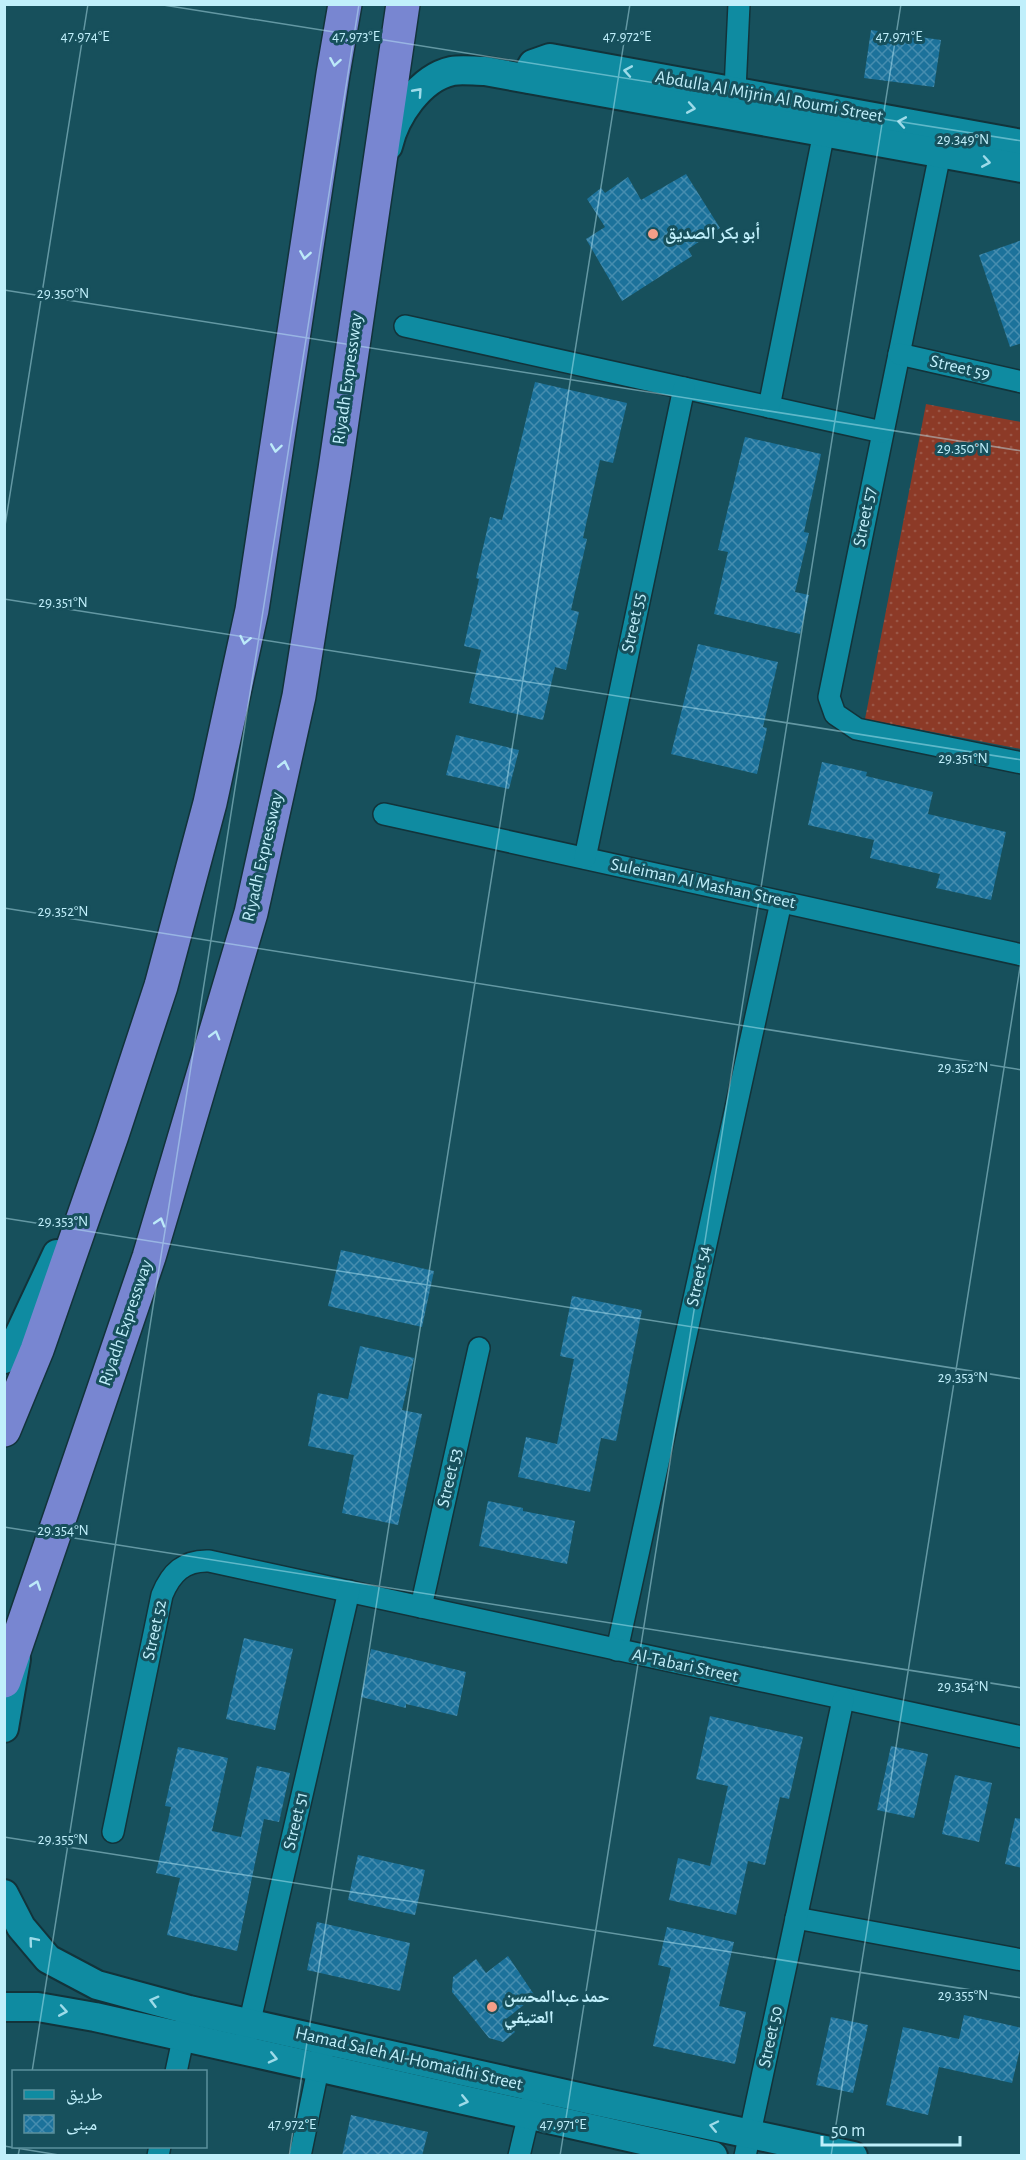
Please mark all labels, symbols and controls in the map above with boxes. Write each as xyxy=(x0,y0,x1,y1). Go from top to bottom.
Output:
text: 47.974°E xyxy=(60,29,110,44)
text: 47.973°E xyxy=(332,29,380,44)
text: 47.972°E xyxy=(603,29,651,44)
text: 47.971°E xyxy=(876,29,923,44)
one-way arrow xyxy=(329,57,341,67)
one-way arrow xyxy=(623,66,632,78)
street label: Abdulla Al Mijrin Al Roumi Street xyxy=(654,68,885,126)
one-way arrow xyxy=(411,88,422,99)
one-way arrow xyxy=(686,101,696,114)
one-way arrow xyxy=(897,116,907,129)
text: 29.349°N xyxy=(937,132,989,147)
one-way arrow xyxy=(981,155,991,168)
place label: أبو بكر الصديق xyxy=(665,222,760,244)
marker: أبو بكر الصديق xyxy=(646,227,660,241)
one-way arrow xyxy=(299,249,312,259)
text: 29.350°N xyxy=(37,286,89,301)
street label: Riyadh Expressway xyxy=(330,312,366,446)
street label: Street 59 xyxy=(928,352,992,384)
text: 29.350°N xyxy=(937,441,989,456)
one-way arrow xyxy=(271,443,283,452)
street label: Street 57 xyxy=(850,486,880,548)
street label: Street 55 xyxy=(619,592,649,654)
text: 29.351°N xyxy=(38,595,88,610)
one-way arrow xyxy=(240,635,253,645)
text: 29.351°N xyxy=(938,751,988,766)
one-way arrow xyxy=(277,760,290,770)
street label: Riyadh Expressway xyxy=(239,790,287,923)
street label: Suleiman Al Mashan Street xyxy=(609,856,797,912)
text: 29.352°N xyxy=(37,904,89,919)
one-way arrow xyxy=(208,1030,220,1041)
text: 29.352°N xyxy=(937,1060,989,1075)
text: 29.353°N xyxy=(38,1214,88,1229)
one-way arrow xyxy=(152,1217,165,1228)
street label: Street 54 xyxy=(684,1244,714,1308)
street label: Riyadh Expressway xyxy=(96,1257,156,1388)
text: 29.353°N xyxy=(938,1370,988,1385)
street label: Street 53 xyxy=(434,1447,466,1509)
text: 29.354°N xyxy=(37,1523,89,1538)
one-way arrow xyxy=(29,1581,42,1591)
street label: Street 52 xyxy=(140,1598,170,1662)
street label: Al-Tabari Street xyxy=(630,1646,740,1686)
text: 29.354°N xyxy=(937,1679,989,1694)
street label: Street 51 xyxy=(281,1790,311,1852)
text: 29.355°N xyxy=(38,1832,88,1847)
one-way arrow xyxy=(29,1937,40,1948)
place label: حمد عبدالمحسن العتيقي xyxy=(504,1988,610,2031)
text: 29.355°N xyxy=(938,1988,988,2003)
one-way arrow xyxy=(150,1995,160,2008)
marker: حمد عبدالمحسن العتيقي xyxy=(485,2000,499,2014)
one-way arrow xyxy=(57,2004,67,2017)
street label: Street 50 xyxy=(756,2005,786,2069)
street label: Hamad Saleh Al-Homaidhi Street xyxy=(294,2024,525,2094)
one-way arrow xyxy=(268,2050,278,2063)
legend xyxy=(12,2070,207,2148)
text: طريق xyxy=(66,2086,103,2105)
one-way arrow xyxy=(458,2094,468,2107)
scale bar xyxy=(822,2109,960,2147)
text: مبنى xyxy=(66,2116,97,2135)
text: 47.972°E xyxy=(268,2117,316,2132)
text: 47.971°E xyxy=(540,2117,587,2132)
one-way arrow xyxy=(709,2120,719,2133)
text: 50 m xyxy=(831,2122,865,2140)

